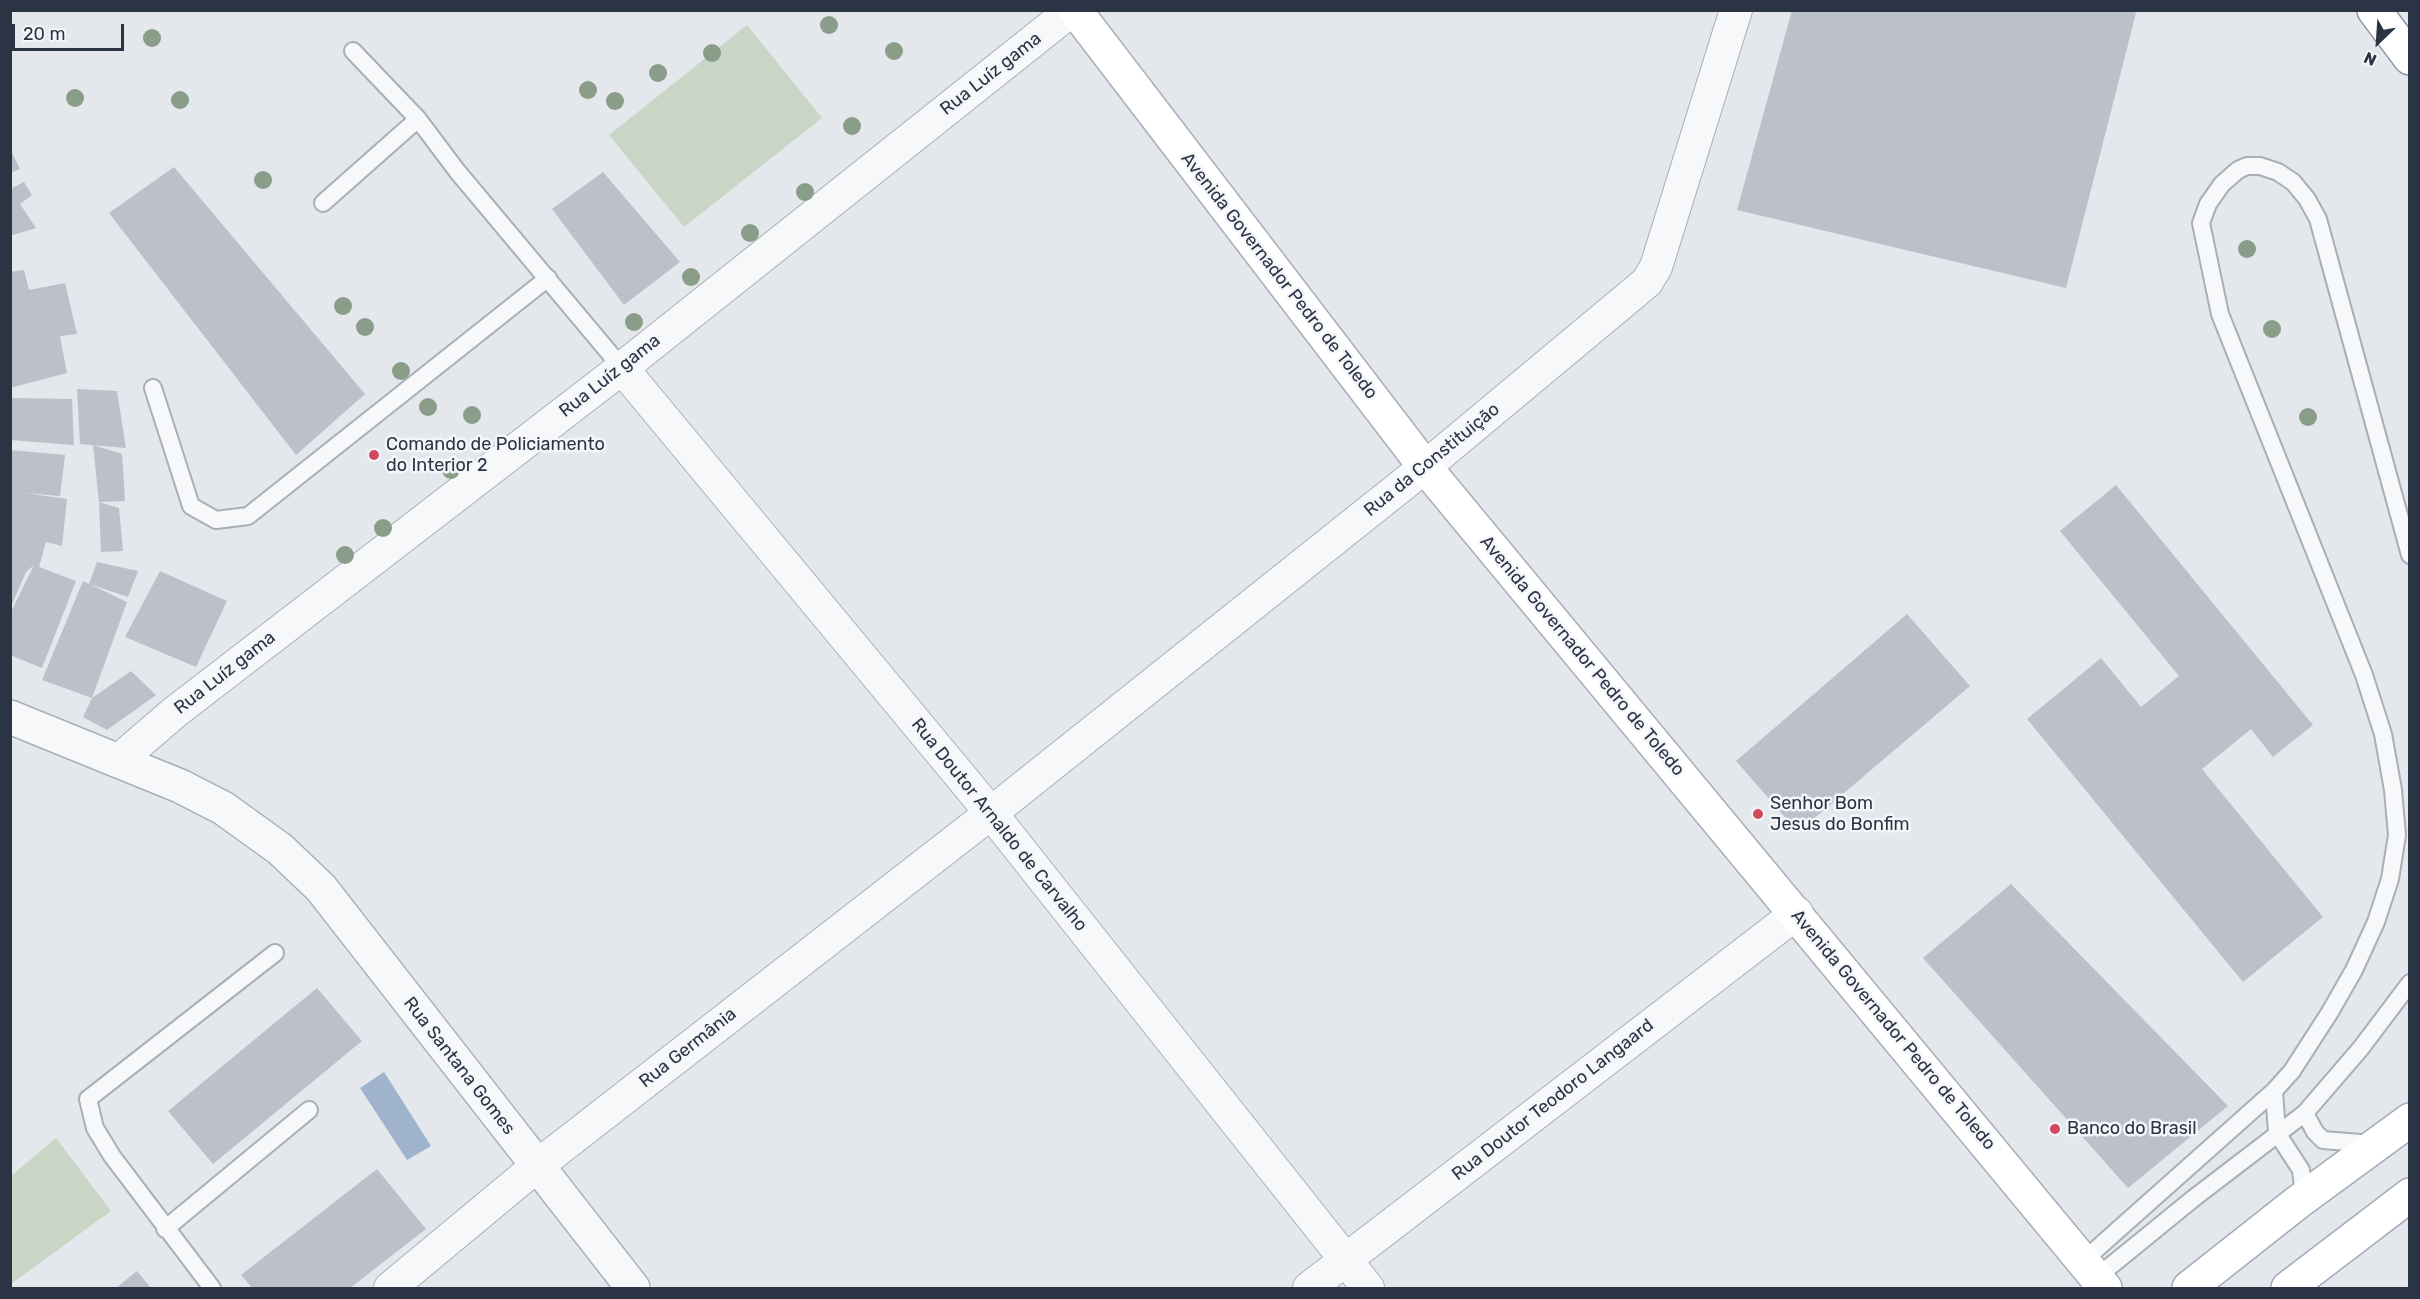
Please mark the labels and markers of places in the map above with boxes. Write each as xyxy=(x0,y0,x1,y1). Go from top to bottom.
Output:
place label: Comando de Policiamento do Interior 2 xyxy=(386,434,605,476)
marker: Comando de Policiamento do Interior 2 xyxy=(367,448,381,462)
place label: Senhor Bom Jesus do Bonfim xyxy=(1770,793,1910,836)
marker: Senhor Bom Jesus do Bonfim xyxy=(1751,807,1765,821)
place label: Banco do Brasil xyxy=(2067,1118,2197,1140)
marker: Banco do Brasil xyxy=(2048,1122,2062,1136)

